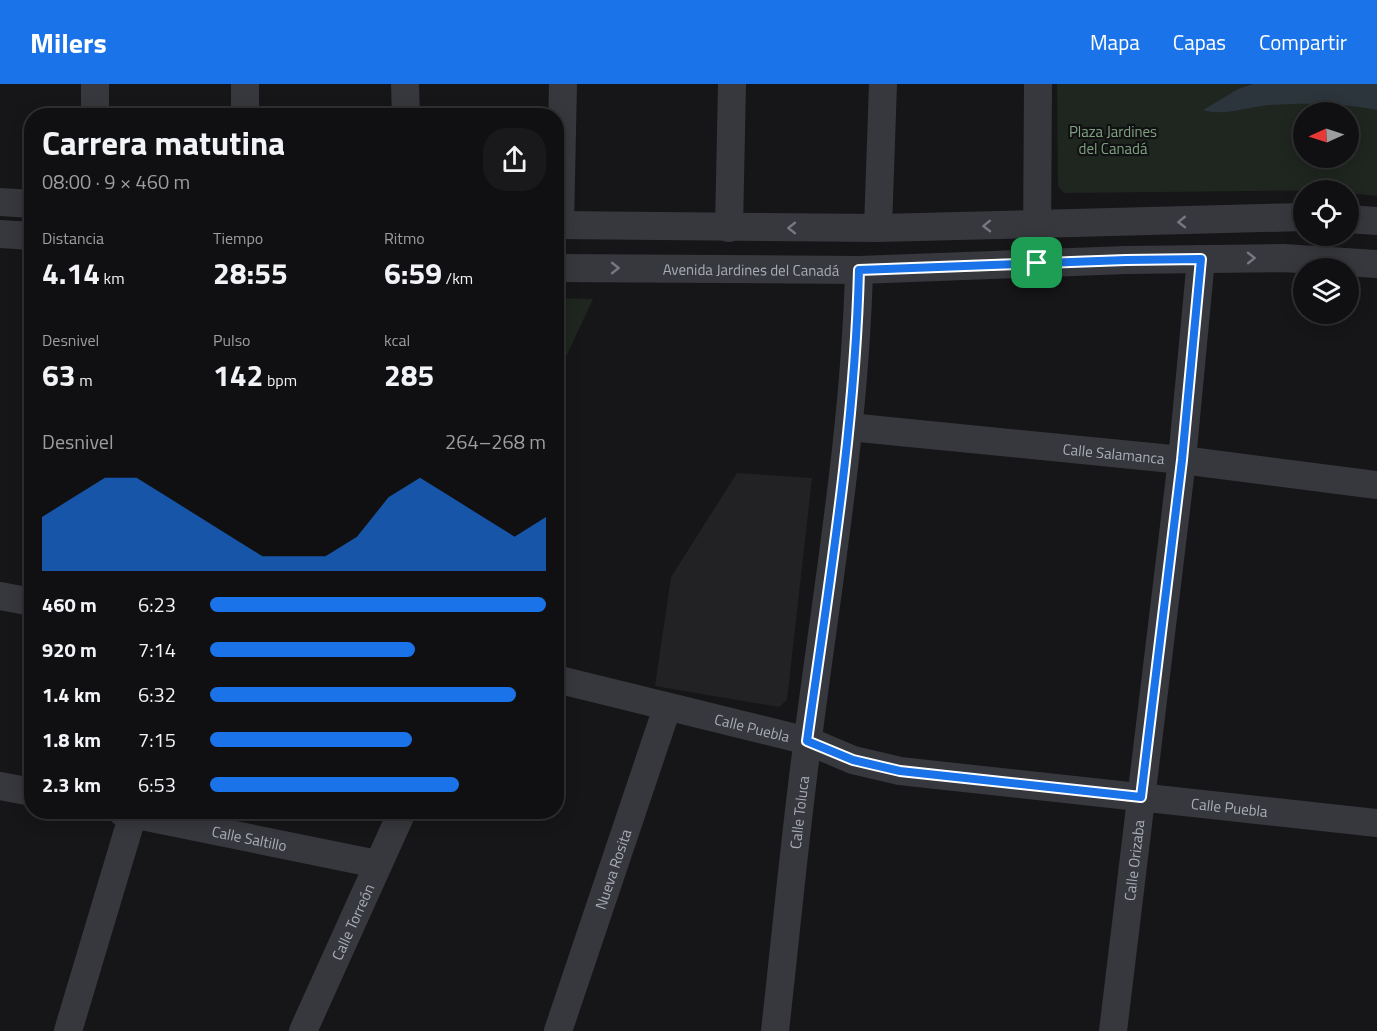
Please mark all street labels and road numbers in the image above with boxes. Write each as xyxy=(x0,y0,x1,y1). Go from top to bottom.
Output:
street label: Avenida Jardines del Canadá xyxy=(663,257,840,281)
street label: Calle Salamanca xyxy=(1062,437,1166,470)
street label: Calle Puebla xyxy=(712,707,793,748)
street label: Calle Toluca xyxy=(783,774,815,850)
street label: Calle Puebla xyxy=(1190,791,1269,823)
street label: Calle Orizaba xyxy=(1117,818,1150,902)
street label: Calle Saltillo xyxy=(210,819,289,857)
street label: Nueva Rosita xyxy=(588,825,637,912)
street label: Calle Torreón xyxy=(325,880,380,964)

